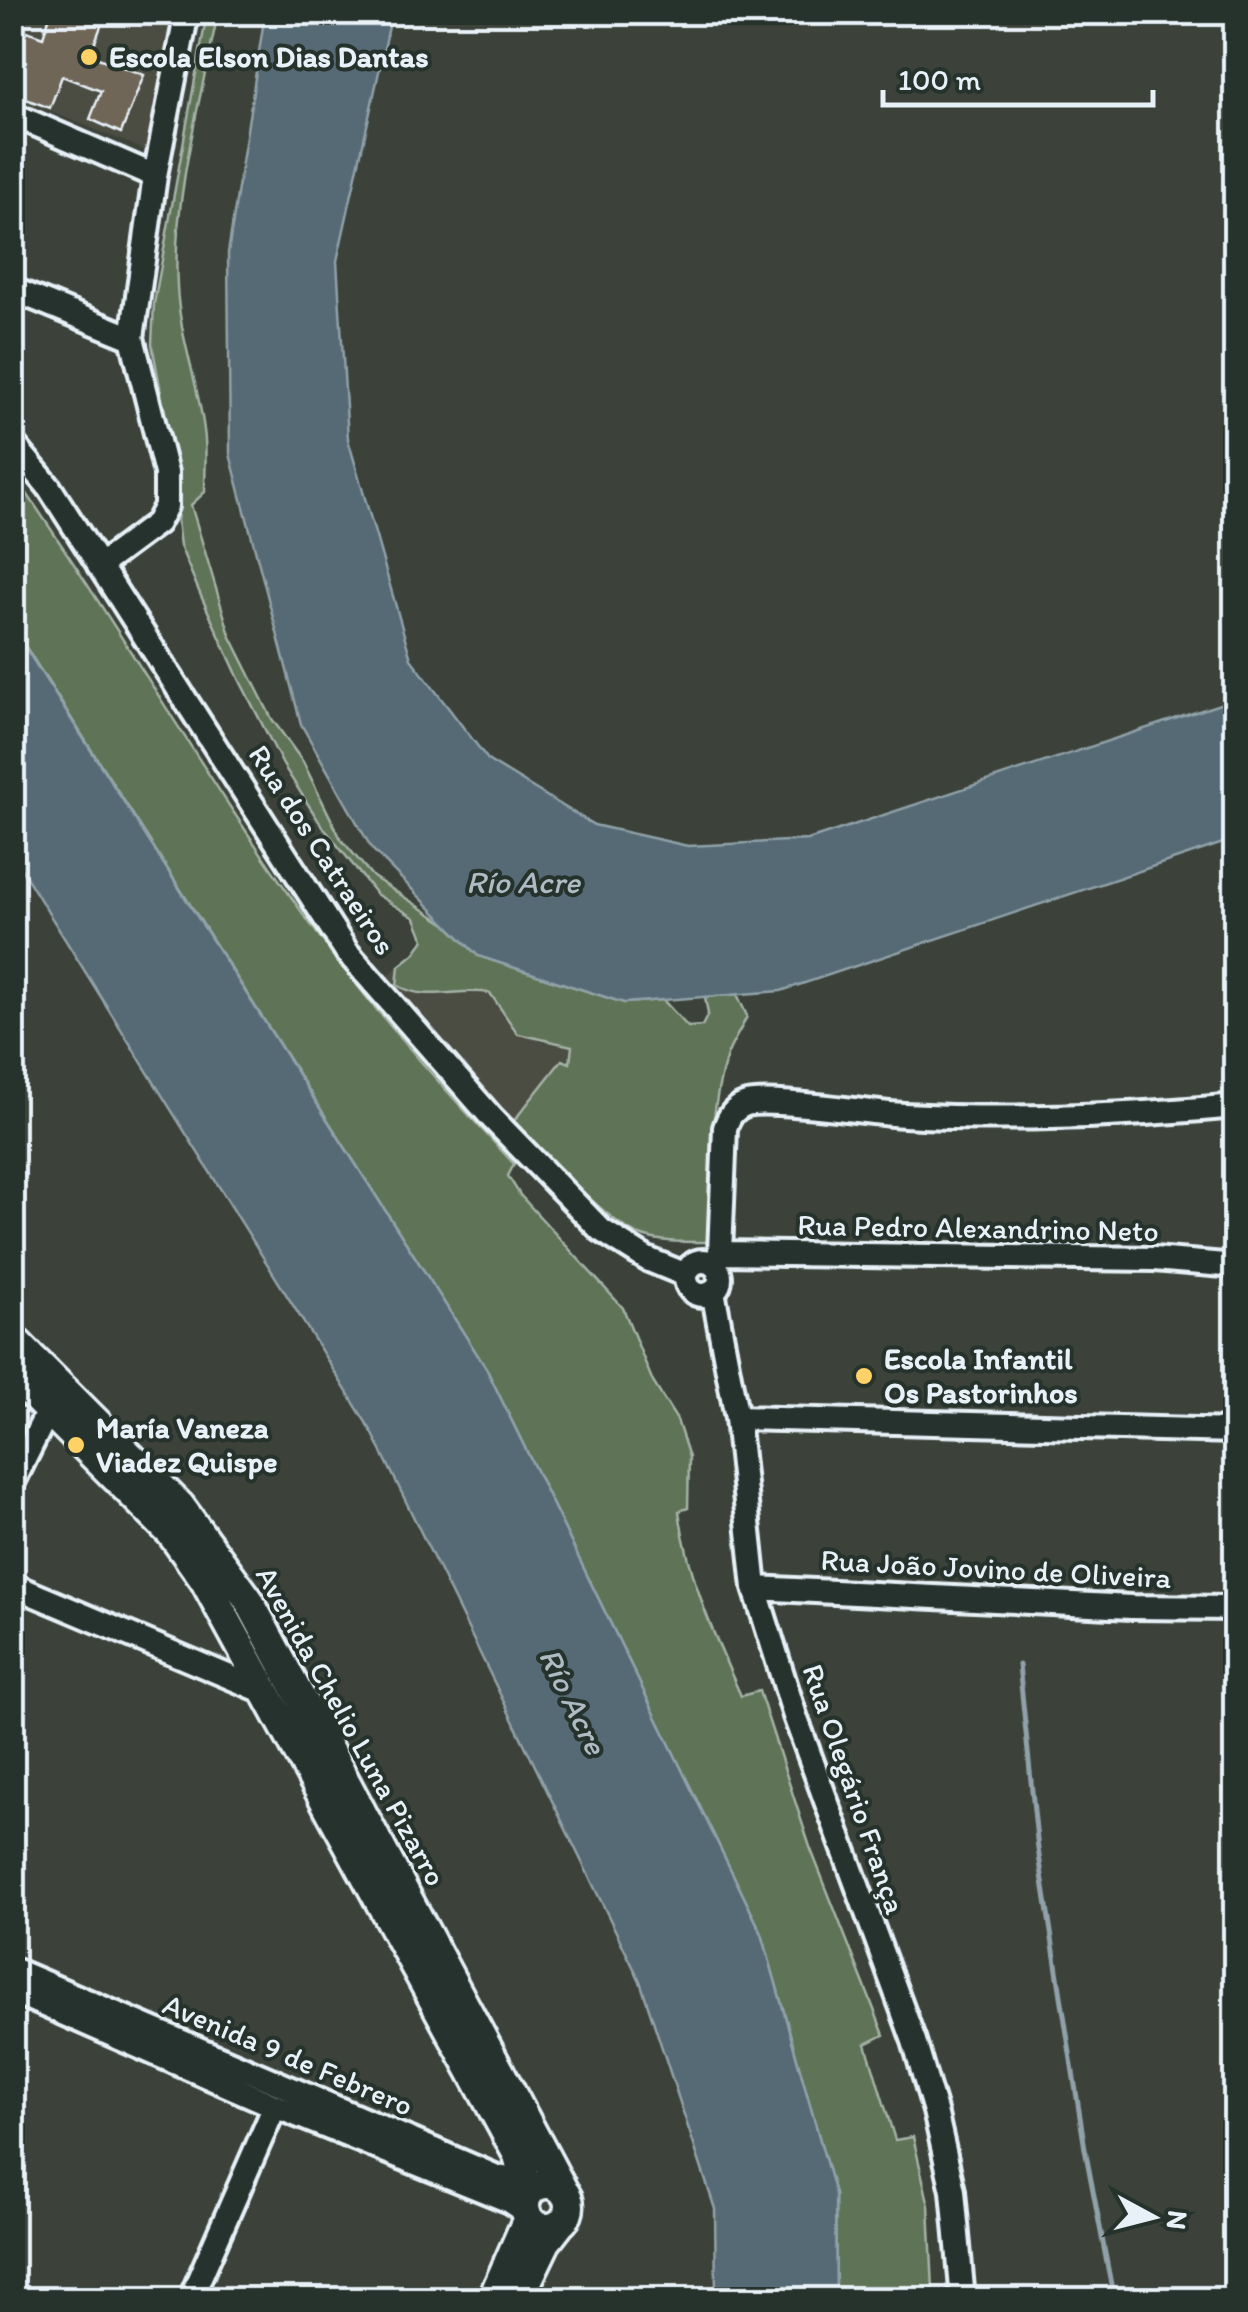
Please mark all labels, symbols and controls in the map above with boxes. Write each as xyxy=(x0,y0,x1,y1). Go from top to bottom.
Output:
place label: Escola Elson Dias Dantas xyxy=(109,38,429,75)
scale bar xyxy=(883,45,1153,107)
marker: Escola Elson Dias Dantas xyxy=(78,46,100,68)
text: 100 m xyxy=(898,61,981,98)
street label: Rua dos Catraeiros xyxy=(241,738,404,962)
water label: Río Acre xyxy=(466,863,582,901)
street label: Rua Pedro Alexandrino Neto xyxy=(797,1206,1159,1249)
place label: Escola Infantil Os Pastorinhos xyxy=(884,1340,1078,1411)
marker: Escola Infantil Os Pastorinhos xyxy=(853,1365,875,1387)
place label: María Vaneza Viadez Quispe xyxy=(96,1409,277,1480)
marker: María Vaneza Viadez Quispe xyxy=(65,1434,87,1456)
street label: Rua João Jovino de Oliveira xyxy=(820,1541,1173,1596)
street label: Avenida Chelio Luna Pizarro xyxy=(248,1559,455,1892)
water label: Río Acre xyxy=(531,1642,616,1762)
street label: Rua Olegário França xyxy=(794,1659,915,1919)
street label: Avenida 9 de Febrero xyxy=(158,1985,419,2124)
north arrow xyxy=(1103,2167,1203,2267)
text: N xyxy=(1160,2209,1196,2232)

